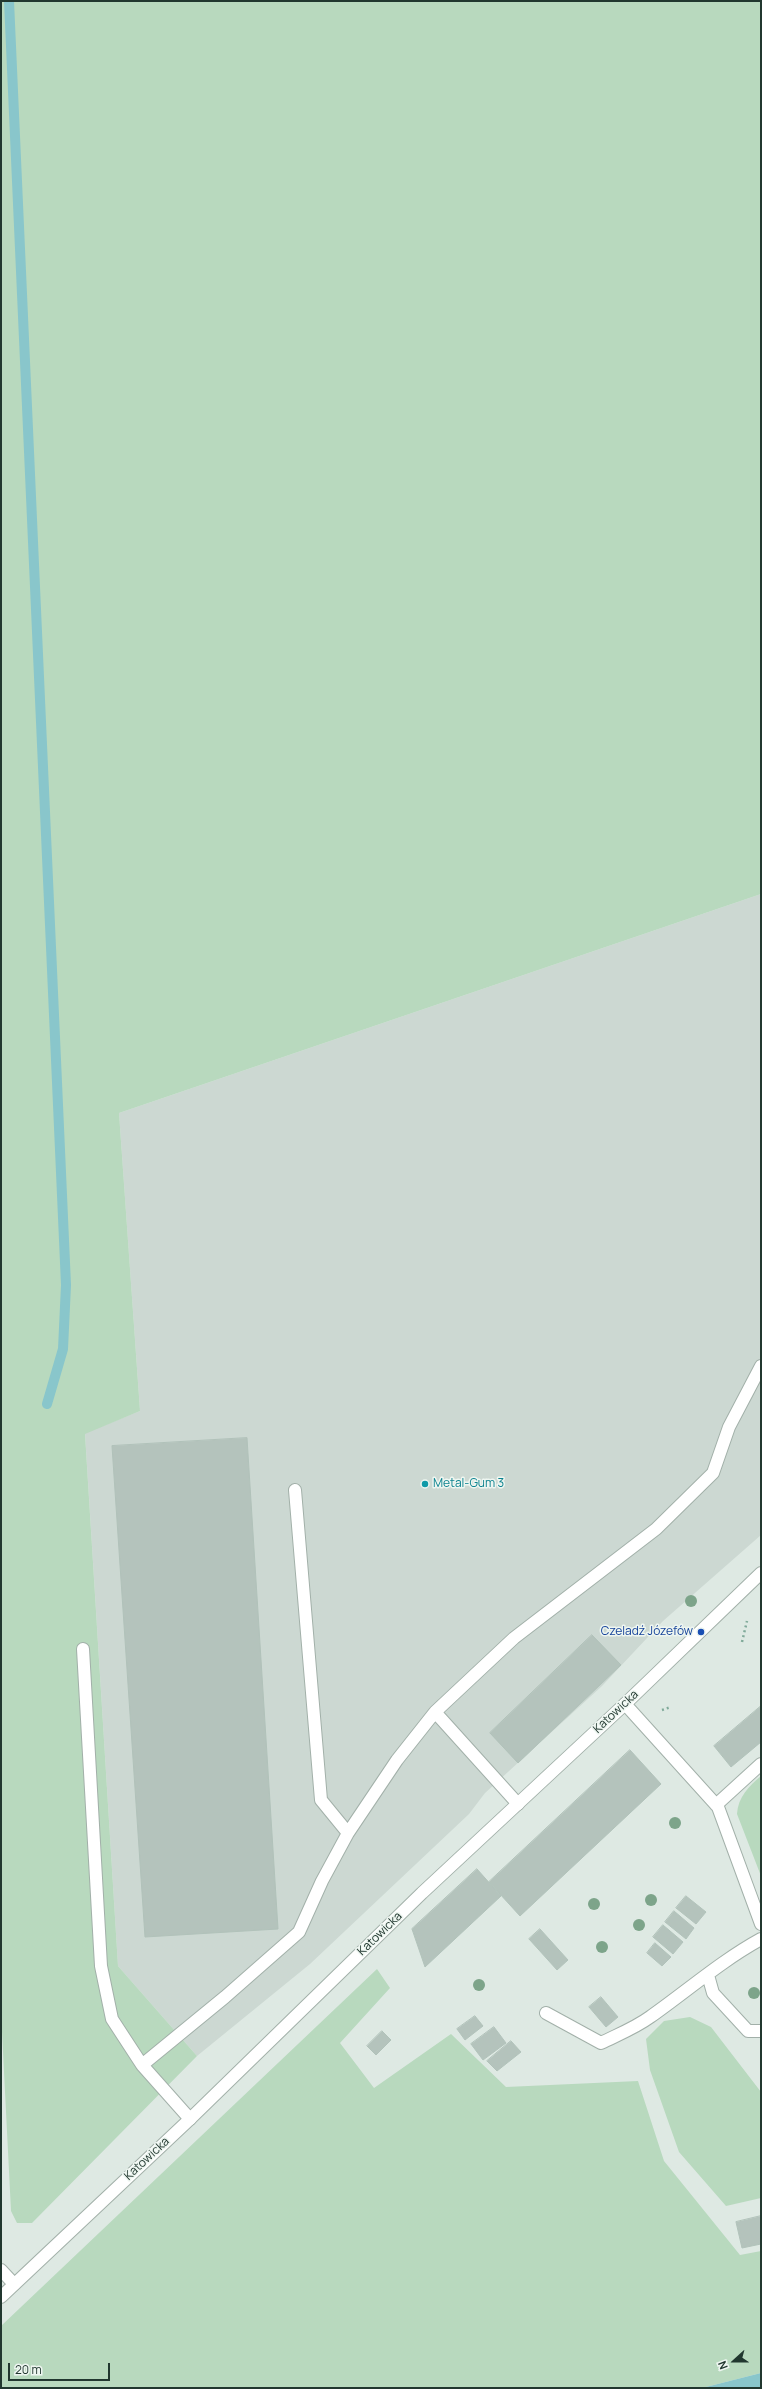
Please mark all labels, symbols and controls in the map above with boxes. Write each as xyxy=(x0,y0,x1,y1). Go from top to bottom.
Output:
place label: Metal-Gum 3 xyxy=(433,1477,504,1491)
marker: Metal-Gum 3 xyxy=(420,1479,430,1489)
place label: Czeladź Józefów xyxy=(601,1625,693,1639)
marker: Czeladź Józefów xyxy=(696,1627,706,1637)
street label: Katowicka xyxy=(590,1687,642,1737)
street label: Katowicka xyxy=(355,1909,405,1959)
street label: Katowicka xyxy=(121,2134,173,2184)
north arrow xyxy=(714,2341,754,2381)
scale bar xyxy=(10,2355,112,2381)
text: N xyxy=(714,2359,731,2372)
text: 20 m xyxy=(15,2361,42,2378)

